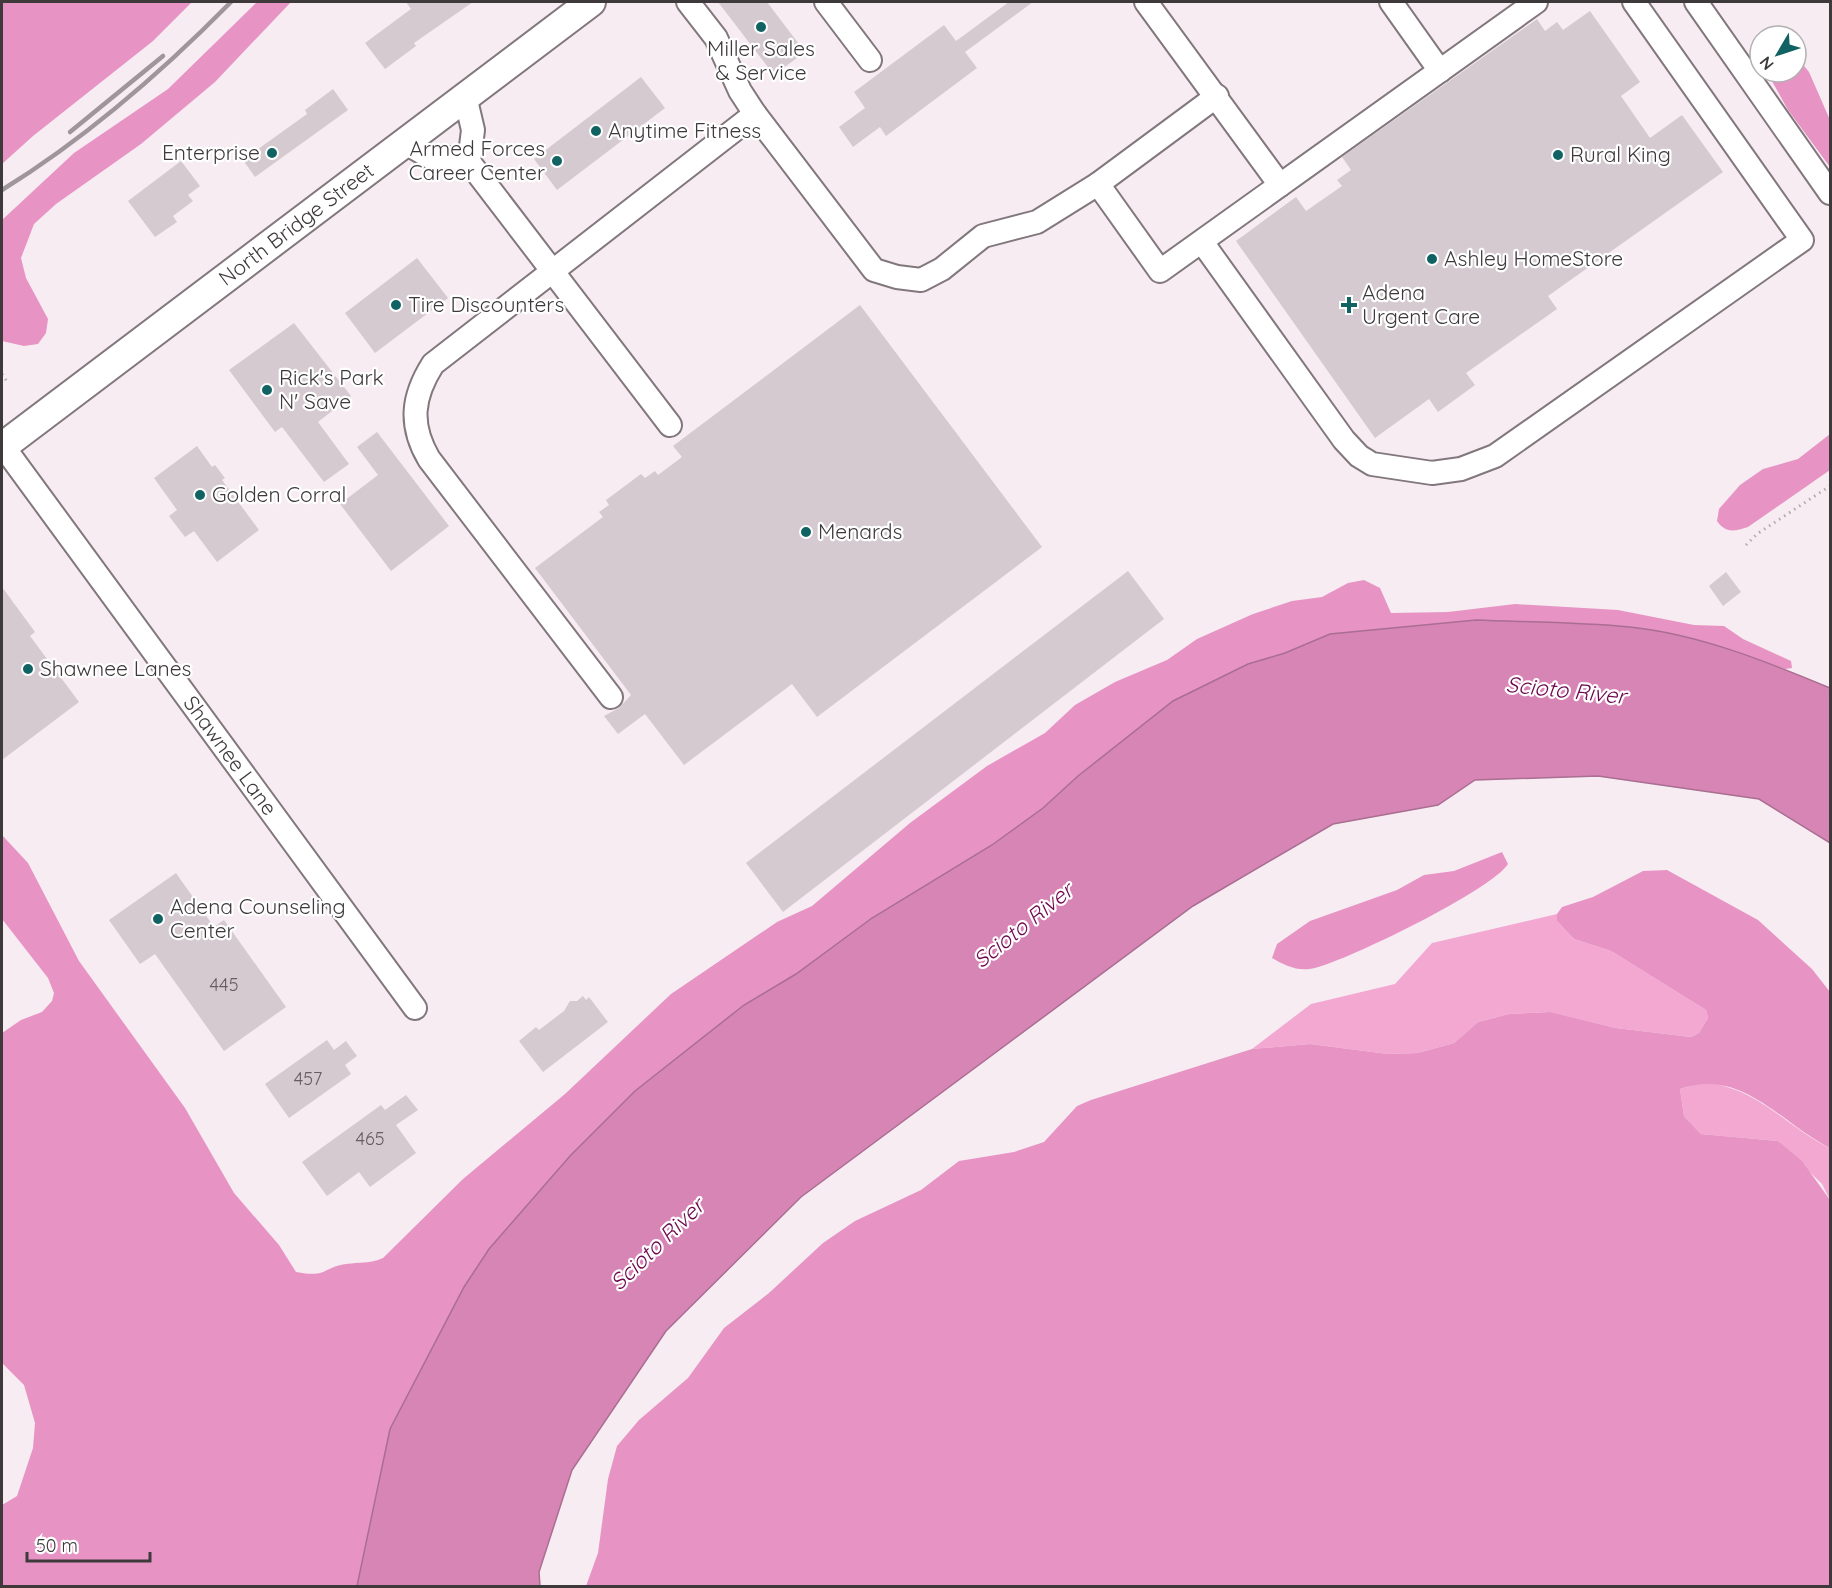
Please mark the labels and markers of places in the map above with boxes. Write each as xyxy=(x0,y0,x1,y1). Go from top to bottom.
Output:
marker: Miller Sales & Service xyxy=(754,20,768,34)
place label: Miller Sales & Service xyxy=(707,35,815,85)
place label: Anytime Fitness xyxy=(608,117,761,143)
marker: Anytime Fitness xyxy=(589,124,603,138)
place label: Armed Forces Career Center xyxy=(409,135,545,185)
place label: Enterprise xyxy=(162,139,260,165)
place label: Rural King xyxy=(1570,141,1671,167)
marker: Enterprise xyxy=(265,146,279,160)
marker: Rural King xyxy=(1551,148,1565,162)
marker: Armed Forces Career Center xyxy=(550,154,564,168)
place label: Ashley HomeStore xyxy=(1444,245,1623,271)
marker: Ashley HomeStore xyxy=(1425,252,1439,266)
place label: Adena Urgent Care xyxy=(1362,279,1480,329)
place label: Tire Discounters xyxy=(408,291,564,317)
marker: Adena Urgent Care xyxy=(1340,296,1358,314)
marker: Tire Discounters xyxy=(389,298,403,312)
place label: Rick's Park N' Save xyxy=(279,364,384,414)
marker: Rick's Park N' Save xyxy=(260,383,274,397)
place label: Golden Corral xyxy=(212,481,346,507)
marker: Golden Corral xyxy=(193,488,207,502)
place label: Menards xyxy=(818,518,902,544)
marker: Menards xyxy=(799,525,813,539)
place label: Shawnee Lanes xyxy=(40,655,191,681)
marker: Shawnee Lanes xyxy=(21,662,35,676)
place label: Adena Counseling Center xyxy=(170,893,346,943)
marker: Adena Counseling Center xyxy=(151,912,165,926)

